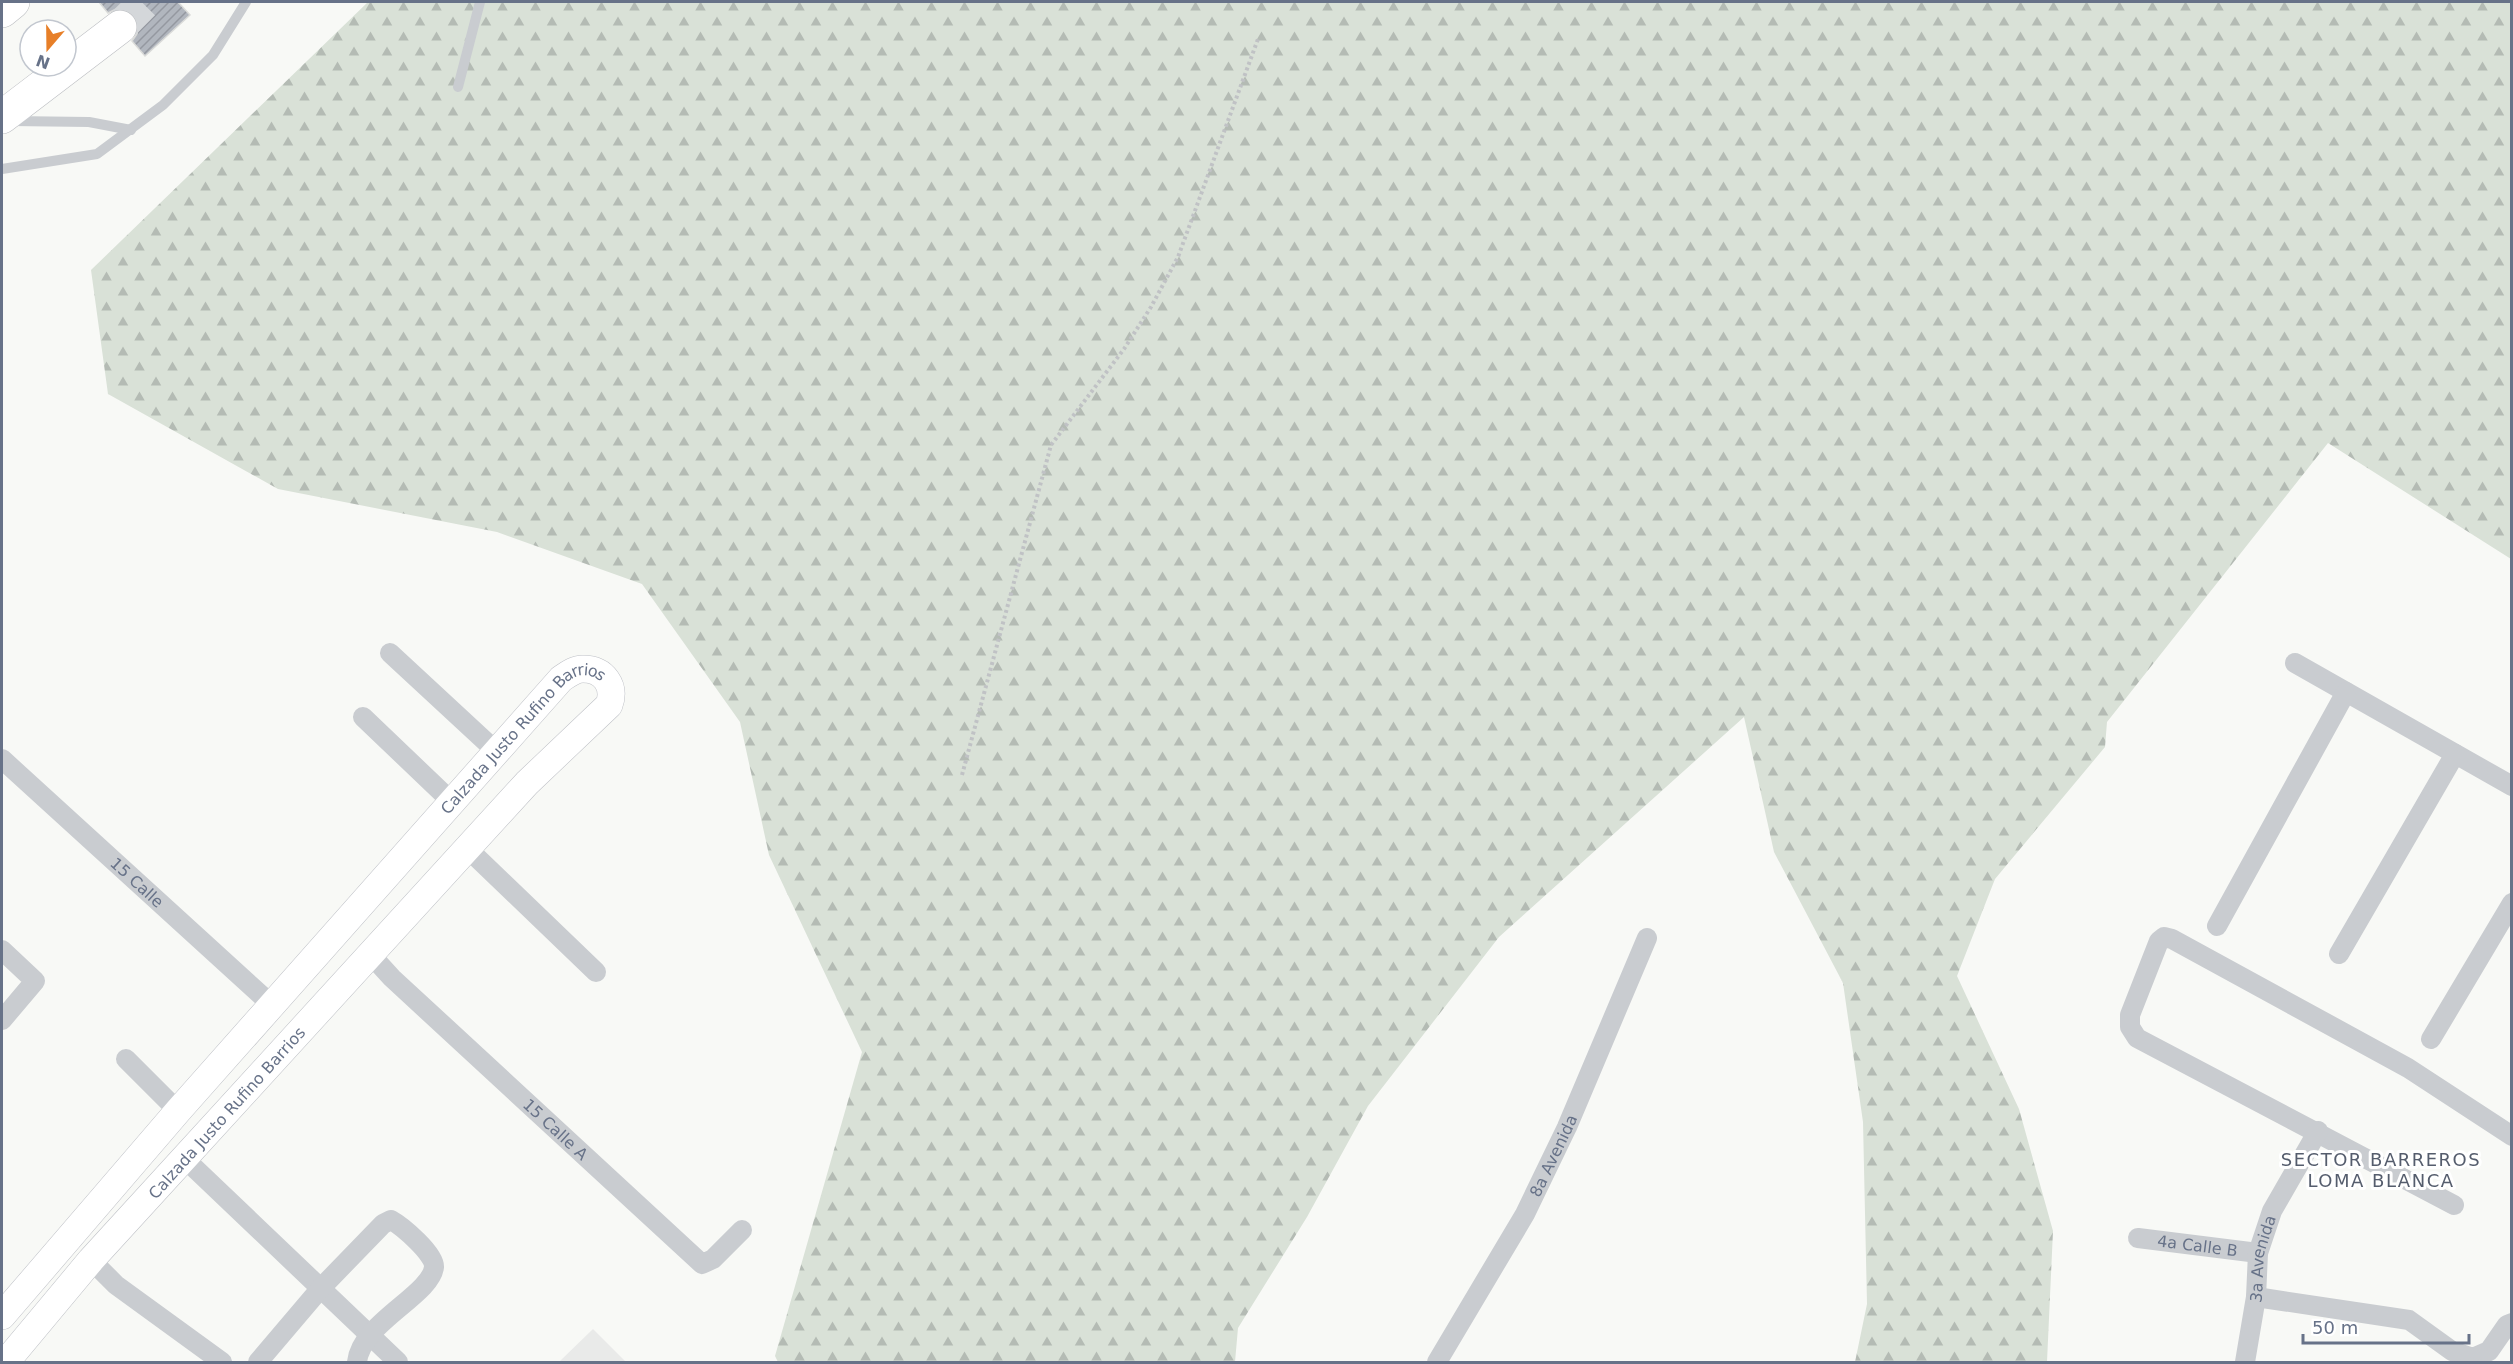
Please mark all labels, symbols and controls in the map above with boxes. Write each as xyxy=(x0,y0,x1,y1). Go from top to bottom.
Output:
north arrow xyxy=(18,18,78,78)
text: N xyxy=(33,50,53,73)
street label: Calzada Justo Rufino Barrios xyxy=(436,659,610,818)
street label: 15 Calle xyxy=(107,853,168,911)
street label: Calzada Justo Rufino Barrios xyxy=(145,1023,309,1203)
street label: 15 Calle A xyxy=(519,1095,592,1164)
street label: 8a Avenida xyxy=(1525,1112,1581,1200)
district label: SECTOR BARREROS LOMA BLANCA xyxy=(2281,1149,2481,1191)
street label: 3a Avenida xyxy=(2246,1213,2280,1304)
street label: 4a Calle B xyxy=(2156,1231,2239,1260)
scale bar xyxy=(2303,1307,2470,1345)
text: 50 m xyxy=(2312,1317,2358,1338)

